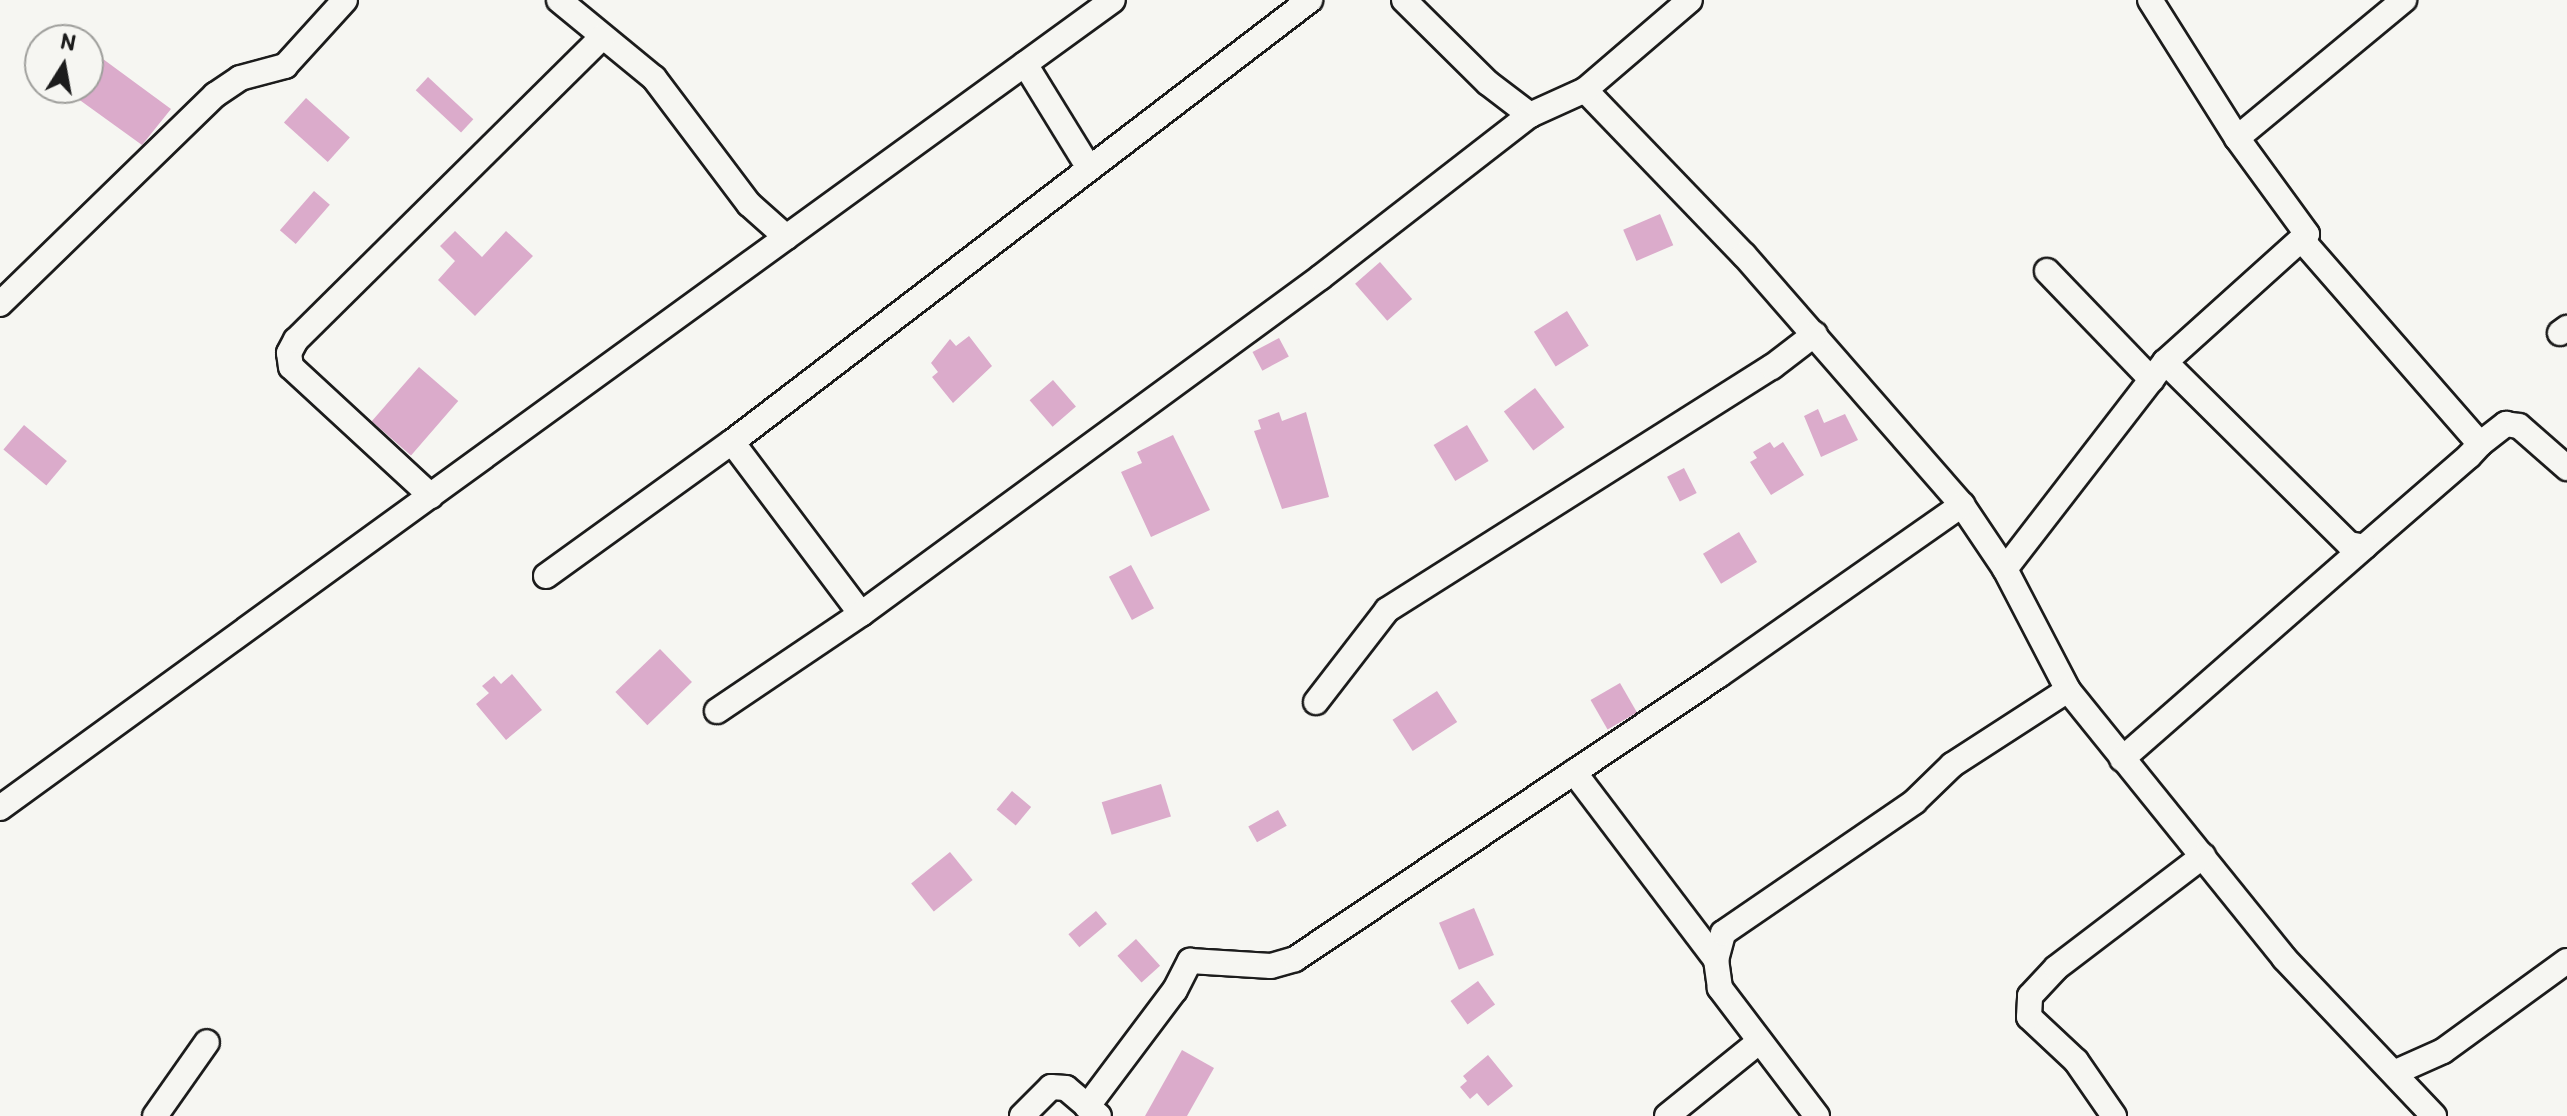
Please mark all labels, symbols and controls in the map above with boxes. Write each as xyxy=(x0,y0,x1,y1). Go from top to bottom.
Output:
north arrow xyxy=(24,24,104,104)
text: N xyxy=(58,27,78,57)

